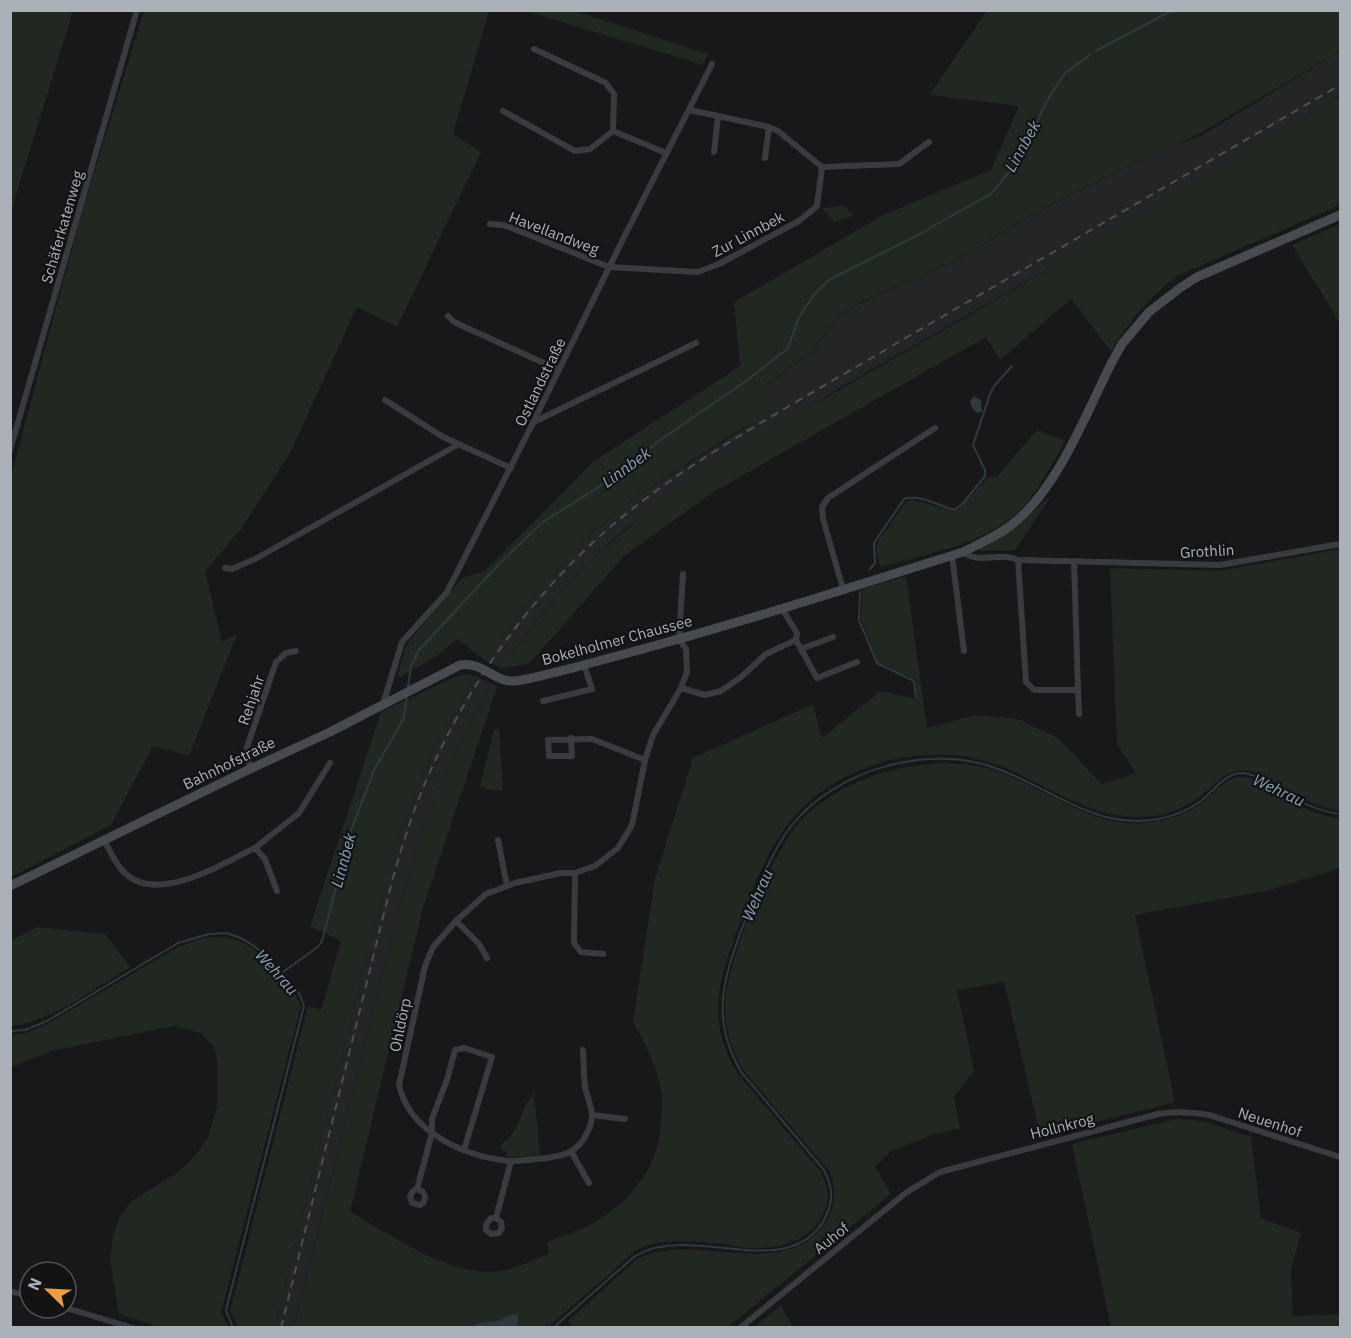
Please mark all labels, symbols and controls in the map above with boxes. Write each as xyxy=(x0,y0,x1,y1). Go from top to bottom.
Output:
water label: Linnbek xyxy=(1000,116,1045,175)
street label: Schäferkatenweg xyxy=(37,168,87,286)
street label: Havellandweg xyxy=(506,207,602,259)
street label: Zur Linnbek xyxy=(709,207,788,261)
street label: Ostlandstraße xyxy=(510,335,570,429)
water label: Linnbek xyxy=(598,442,655,491)
street label: Grothlin xyxy=(1179,540,1235,562)
street label: Bokelholmer Chaussee xyxy=(540,611,694,669)
street label: Rehjahr xyxy=(234,672,269,728)
street label: Bahnhofstraße xyxy=(180,732,278,794)
water label: Wehrau xyxy=(1250,769,1308,811)
water label: Linnbek xyxy=(326,830,360,890)
water label: Wehrau xyxy=(737,866,777,924)
water label: Wehrau xyxy=(251,945,303,999)
street label: Ohldörp xyxy=(385,996,415,1054)
street label: Neuenhof xyxy=(1236,1103,1304,1141)
street label: Hollnkrog xyxy=(1028,1109,1096,1143)
street label: Auhof xyxy=(810,1218,853,1258)
north arrow xyxy=(18,1260,78,1320)
text: N xyxy=(23,1275,46,1293)

